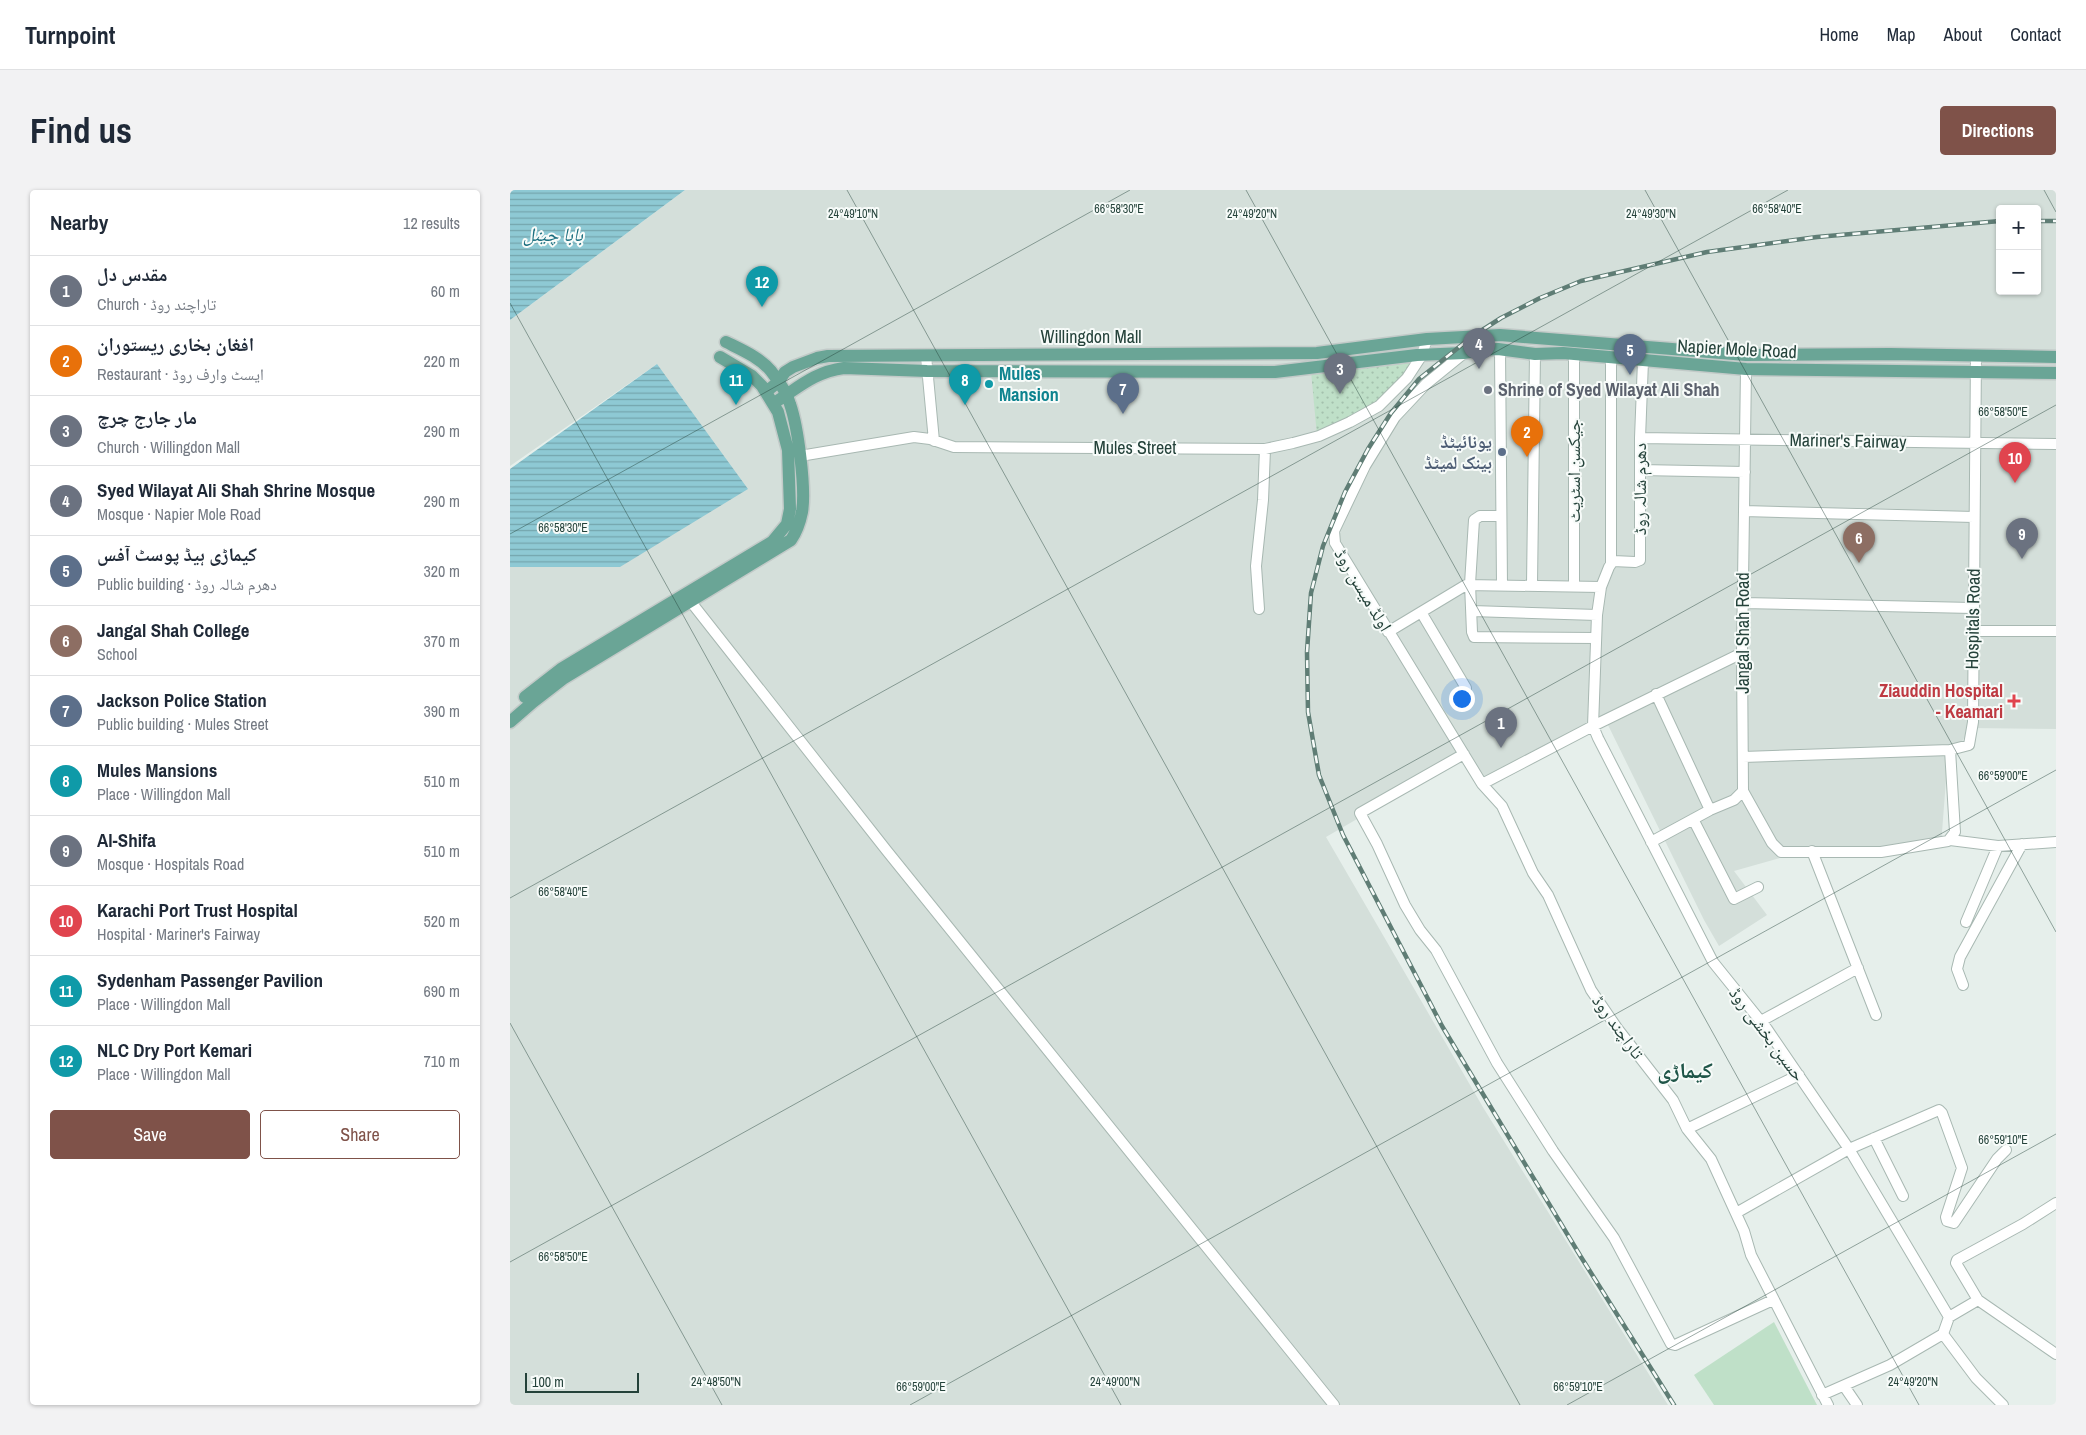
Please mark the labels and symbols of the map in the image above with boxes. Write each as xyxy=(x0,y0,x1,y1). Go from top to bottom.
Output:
text: 66°58'30"E xyxy=(1094,201,1144,217)
text: 66°58'40"E xyxy=(1752,201,1802,217)
text: 24°49'10"N xyxy=(828,206,878,222)
text: 24°49'20"N xyxy=(1227,206,1277,222)
text: 24°49'30"N xyxy=(1626,206,1676,222)
water label: بابا چینل xyxy=(523,221,584,247)
pin: 12 xyxy=(746,266,778,307)
street label: Willingdon Mall xyxy=(1041,324,1141,349)
pin: 4 xyxy=(1463,328,1495,369)
street label: Napier Mole Road xyxy=(1677,333,1797,364)
pin: 5 xyxy=(1614,334,1646,375)
pin: 3 xyxy=(1324,353,1356,394)
place label: Mules Mansion xyxy=(999,361,1059,407)
pin: 11 xyxy=(720,364,752,405)
pin: 8 xyxy=(949,364,981,405)
pin: 7 xyxy=(1107,373,1139,414)
place label: Shrine of Syed Wilayat Ali Shah xyxy=(1498,377,1720,402)
marker: Mules Mansion xyxy=(983,378,995,390)
marker: Shrine of Syed Wilayat Ali Shah xyxy=(1482,384,1494,396)
text: 66°58'50"E xyxy=(1978,404,2028,420)
pin: 2 xyxy=(1511,416,1543,457)
street label: جیکسن اسٹریٹ xyxy=(1561,419,1586,523)
street label: Mariner's Fairway xyxy=(1789,427,1907,454)
place label: یونائیٹڈ بینک لمیٹڈ xyxy=(1424,429,1492,475)
street label: Mules Street xyxy=(1094,435,1176,460)
pin: 10 xyxy=(1999,442,2031,483)
street label: دھرم شالہ روڈ xyxy=(1627,443,1652,535)
marker: یونائیٹڈ بینک لمیٹڈ xyxy=(1496,446,1508,458)
pin: 9 xyxy=(2006,518,2038,559)
text: 66°58'30"E xyxy=(538,520,588,536)
pin: 6 xyxy=(1843,522,1875,563)
street label: اولڈ میسن روڈ xyxy=(1329,543,1398,636)
street label: Hospitals Road xyxy=(1959,568,1986,670)
street label: Jangal Shah Road xyxy=(1730,572,1755,694)
place label: Ziauddin Hospital - Keamari xyxy=(1879,678,2003,724)
your location xyxy=(1449,686,1475,712)
marker: Ziauddin Hospital - Keamari xyxy=(2007,694,2021,708)
pin: 1 xyxy=(1485,707,1517,748)
text: 66°59'00"E xyxy=(1978,768,2028,784)
text: 66°58'40"E xyxy=(538,884,588,900)
street label: حسین بخشی روڈ xyxy=(1724,981,1811,1086)
street label: تاراچند روڈ xyxy=(1587,989,1650,1064)
district label: کیماڑی xyxy=(1657,1055,1713,1085)
text: 66°59'10"E xyxy=(1978,1132,2028,1148)
text: 66°58'50"E xyxy=(538,1249,588,1265)
scale bar xyxy=(525,1370,639,1393)
text: 24°48'50"N xyxy=(691,1374,741,1390)
text: 24°49'00"N xyxy=(1090,1374,1140,1390)
text: 24°49'20"N xyxy=(1888,1374,1938,1390)
text: 66°59'00"E xyxy=(896,1379,946,1395)
text: 66°59'10"E xyxy=(1553,1379,1603,1395)

